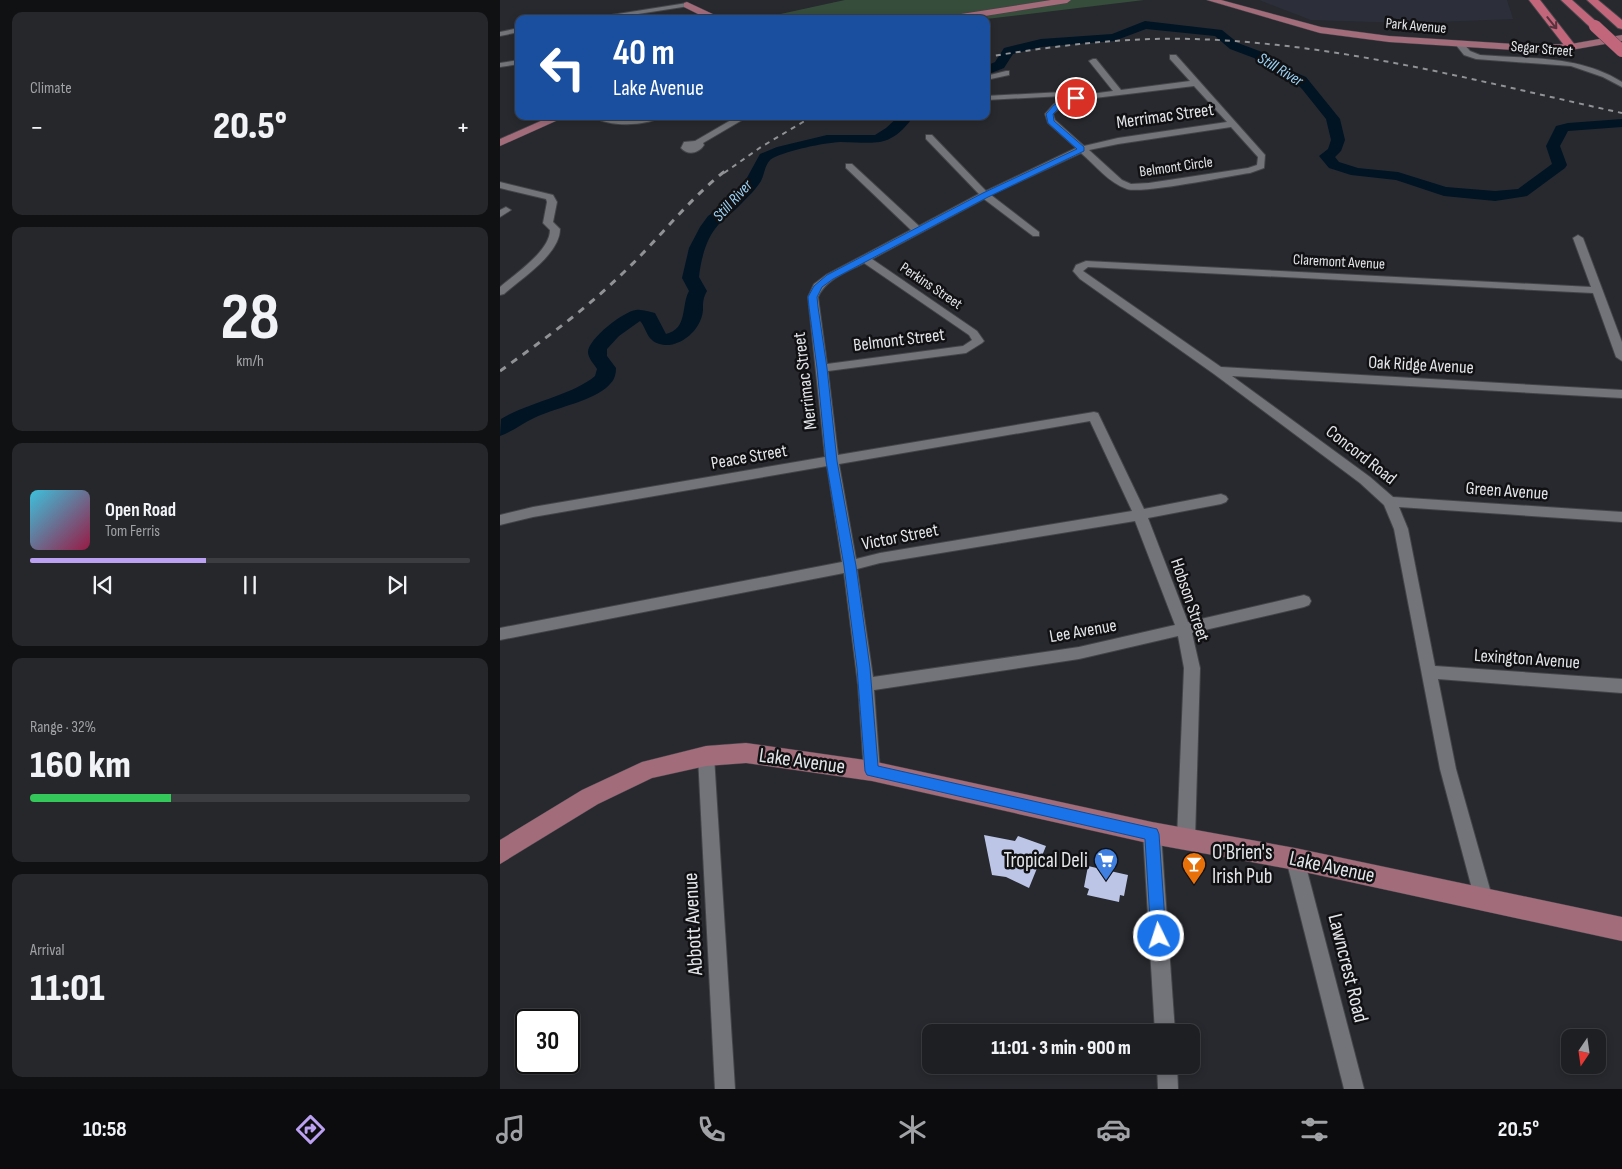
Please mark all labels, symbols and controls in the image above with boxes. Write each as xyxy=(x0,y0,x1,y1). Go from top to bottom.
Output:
street label: Park Avenue xyxy=(1385,14,1447,38)
one-way arrow xyxy=(1547,17,1558,30)
text: 40 m xyxy=(613,32,675,75)
icon: left xyxy=(530,35,595,100)
street label: Segar Street xyxy=(1510,37,1574,61)
water label: Still River xyxy=(1254,49,1307,91)
text: Lake Avenue xyxy=(613,75,704,102)
pin xyxy=(1055,77,1097,119)
text: Climate xyxy=(30,79,72,98)
icon: arrive xyxy=(1062,84,1090,112)
street label: Merrimac Street xyxy=(1115,99,1216,133)
text: 20.5° xyxy=(213,104,287,149)
text: − xyxy=(30,111,44,144)
text: + xyxy=(456,111,470,144)
street label: Belmont Circle xyxy=(1138,152,1214,182)
water label: Still River xyxy=(709,176,757,226)
street label: Claremont Avenue xyxy=(1293,250,1385,274)
street label: Perkins Street xyxy=(896,258,966,314)
text: 28 xyxy=(220,280,280,358)
street label: Belmont Street xyxy=(852,324,946,356)
street label: Merrimac Street xyxy=(789,331,821,431)
text: km/h xyxy=(236,352,264,371)
street label: Oak Ridge Avenue xyxy=(1368,352,1474,378)
street label: Concord Road xyxy=(1322,421,1400,489)
street label: Peace Street xyxy=(709,440,789,474)
street label: Green Avenue xyxy=(1465,478,1549,504)
text: Open Road xyxy=(105,499,176,522)
street label: Victor Street xyxy=(860,519,940,555)
text: Tom Ferris xyxy=(105,522,160,541)
street label: Hobson Street xyxy=(1166,556,1214,645)
icon: previous xyxy=(89,571,117,599)
icon: pause xyxy=(236,571,264,599)
icon: next xyxy=(383,571,411,599)
street label: Lee Avenue xyxy=(1048,615,1118,647)
street label: Lexington Avenue xyxy=(1473,645,1581,673)
text: Range · 32% xyxy=(30,718,96,737)
text: 160 km xyxy=(30,743,131,788)
street label: Lake Avenue xyxy=(757,743,847,779)
place label: O'Brien's Irish Pub xyxy=(1212,840,1272,889)
street label: Lake Avenue xyxy=(1287,846,1377,888)
supermarket icon: Tropical Deli xyxy=(1093,847,1119,881)
place label: Tropical Deli xyxy=(1004,848,1088,873)
bar icon: O'Brien's Irish Pub xyxy=(1181,851,1207,885)
street label: Abbott Avenue xyxy=(678,872,708,977)
position arrow xyxy=(1132,909,1184,961)
street label: Lawncrest Road xyxy=(1322,911,1374,1025)
text: Arrival xyxy=(30,941,64,960)
text: 11:01 xyxy=(30,966,105,1011)
speed limit sign: 30 xyxy=(515,1009,580,1074)
north arrow xyxy=(1561,1029,1606,1074)
map controls xyxy=(1561,1029,1606,1074)
text: 11:01 · 3 min · 900 m xyxy=(991,1037,1131,1060)
icon: directions xyxy=(293,1112,328,1147)
icon: music xyxy=(493,1112,528,1147)
icon: phone xyxy=(694,1112,729,1147)
icon: climate xyxy=(895,1112,930,1147)
icon: car xyxy=(1096,1112,1131,1147)
icon: filters xyxy=(1297,1112,1332,1147)
text: 10:58 xyxy=(83,1116,127,1143)
text: 20.5° xyxy=(1498,1116,1539,1143)

